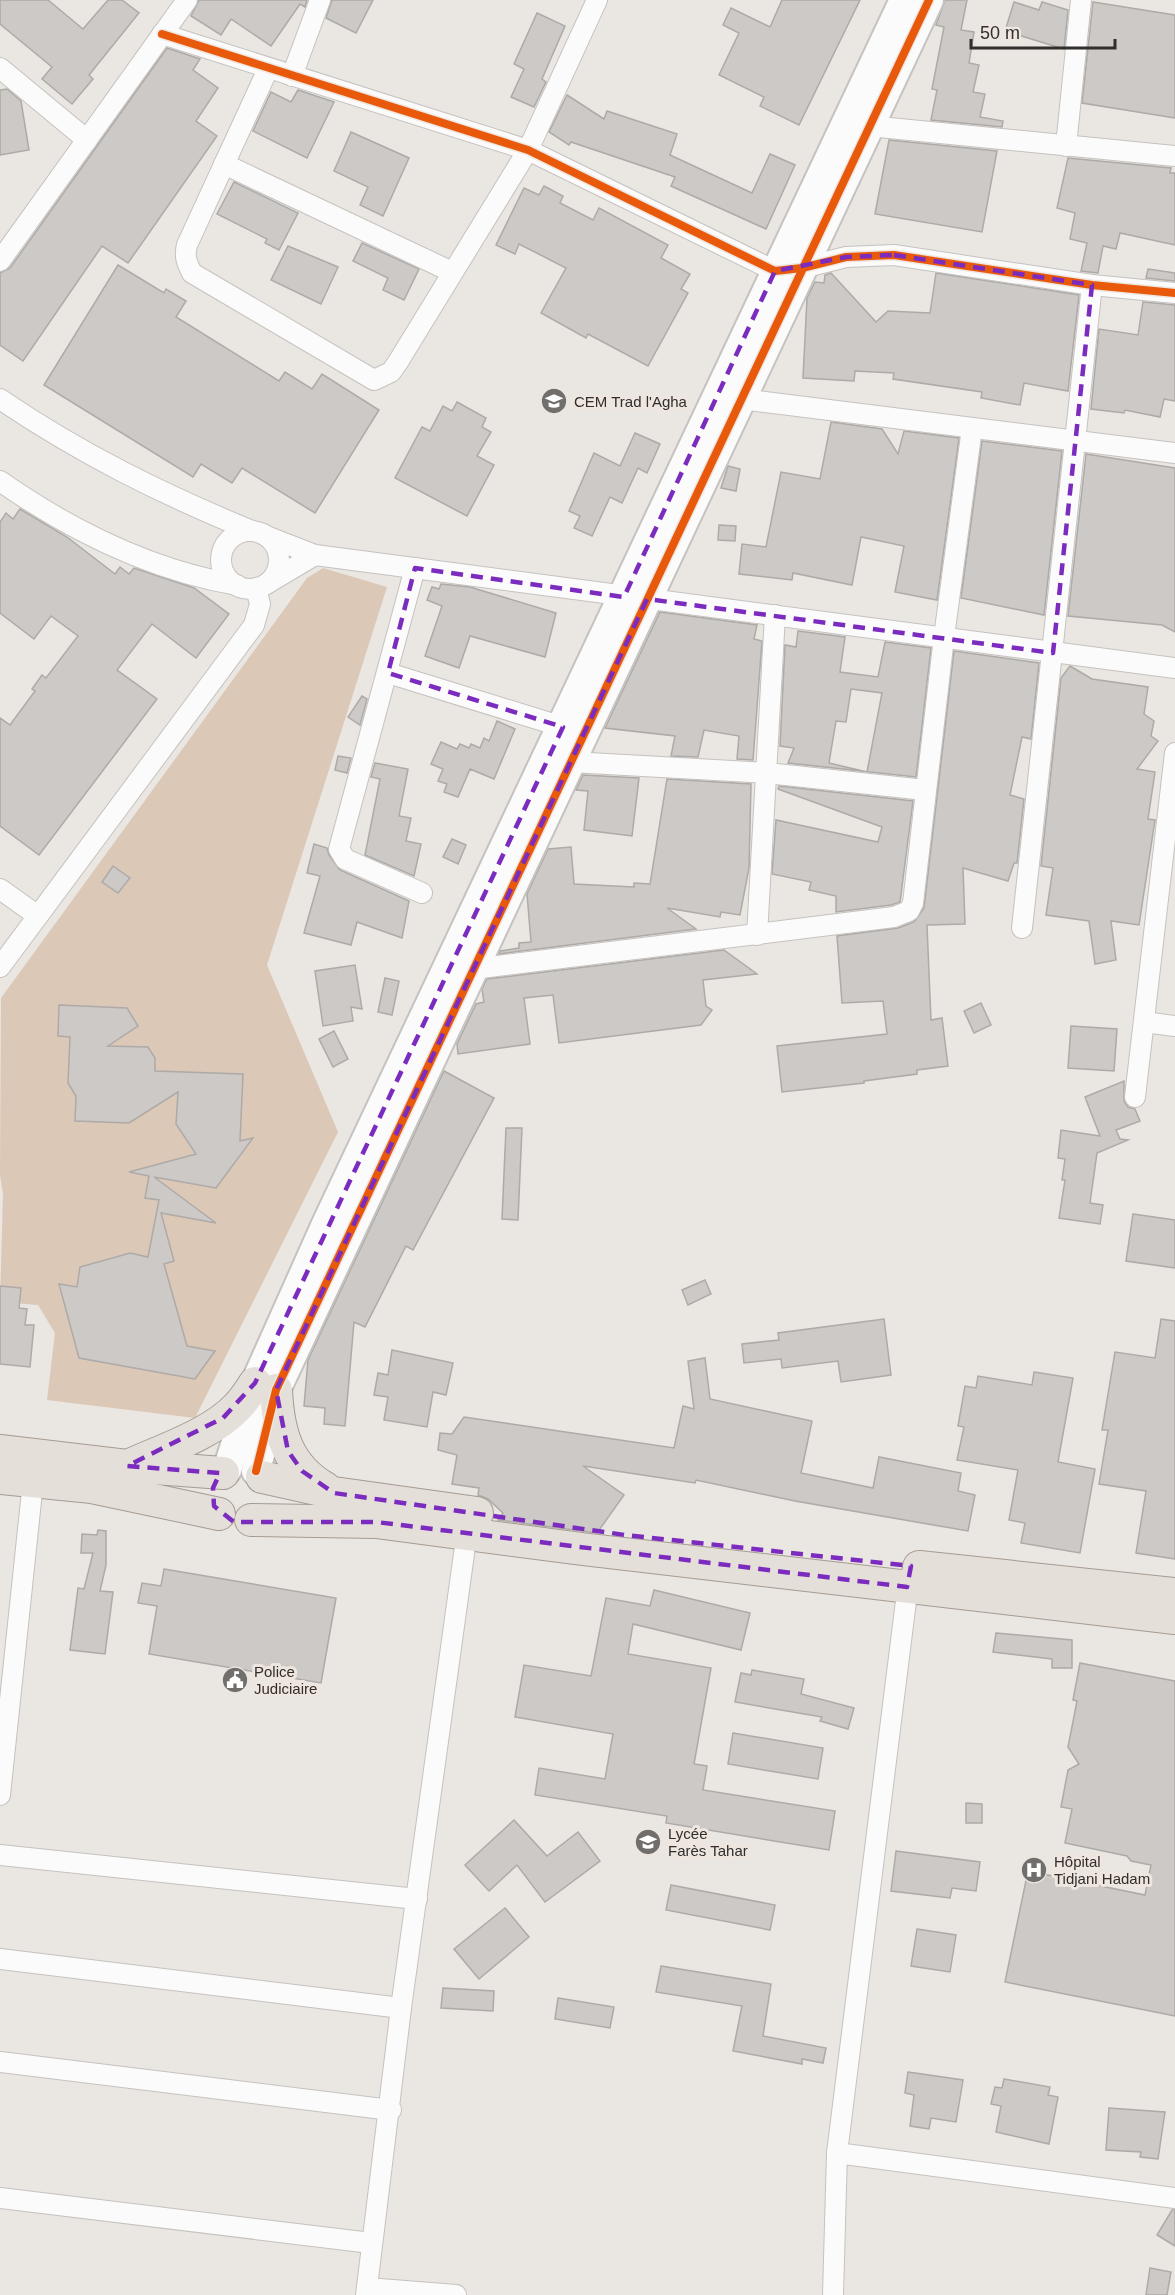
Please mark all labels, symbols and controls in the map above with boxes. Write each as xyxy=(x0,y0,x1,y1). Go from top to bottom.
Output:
scale bar xyxy=(971,12,1115,50)
text: 50 m xyxy=(980,23,1020,43)
school or university icon: CEM Trad l'Agha xyxy=(539,386,569,416)
place label: CEM Trad l'Agha xyxy=(574,393,688,410)
place label: Police Judiciaire xyxy=(254,1663,317,1697)
public building icon: Police Judiciaire xyxy=(220,1665,250,1695)
place label: Lycée Farès Tahar xyxy=(668,1825,748,1859)
school or university icon: Lycée Farès Tahar xyxy=(633,1827,663,1857)
place label: Hôpital Tidjani Hadam xyxy=(1054,1853,1150,1887)
hospital icon: Hôpital Tidjani Hadam xyxy=(1019,1855,1049,1885)

